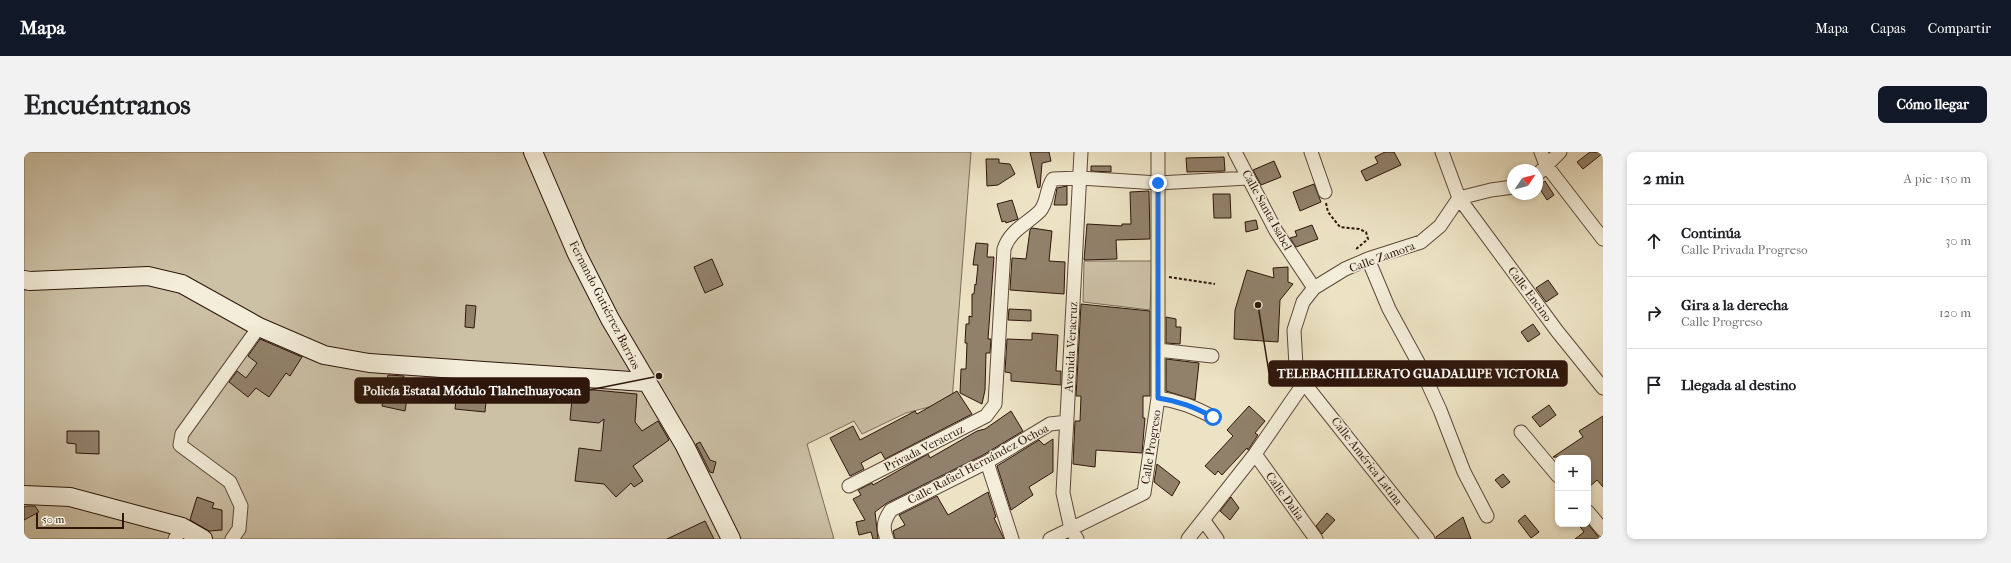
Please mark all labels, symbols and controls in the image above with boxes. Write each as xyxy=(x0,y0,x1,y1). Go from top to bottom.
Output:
text: Mapa xyxy=(20,17,65,39)
text: Mapa xyxy=(1815,20,1849,37)
text: Capas xyxy=(1871,20,1906,37)
text: Compartir xyxy=(1928,20,1991,37)
button: Cómo llegar xyxy=(1878,86,1987,123)
text: Encuéntranos xyxy=(24,88,191,121)
north arrow xyxy=(1507,164,1543,200)
street label: Calle Santa Isabel xyxy=(1239,167,1295,253)
text: 2 min xyxy=(1643,168,1684,188)
text: A pie · 150 m xyxy=(1903,171,1971,186)
route end xyxy=(1149,174,1167,192)
text: Continúa xyxy=(1681,224,1741,242)
icon: ahead xyxy=(1643,230,1665,252)
text: 30 m xyxy=(1945,233,1971,248)
street label: Fernando Gutiérrez Barrios xyxy=(566,238,644,372)
street label: Calle Zamora xyxy=(1347,238,1417,275)
text: Calle Privada Progreso xyxy=(1681,242,1808,257)
street label: Calle Encino xyxy=(1505,264,1555,324)
text: Gira a la derecha xyxy=(1681,296,1788,314)
street label: Avenida Veracruz xyxy=(1062,301,1080,394)
icon: right xyxy=(1643,302,1665,324)
text: 120 m xyxy=(1939,305,1971,320)
text: Calle Progreso xyxy=(1681,314,1762,329)
callout: TELEBACHILLERATO GUADALUPE VICTORIA xyxy=(1269,361,1567,386)
text: TELEBACHILLERATO GUADALUPE VICTORIA xyxy=(1276,366,1560,381)
icon: arrive xyxy=(1643,374,1665,396)
text: Llegada al destino xyxy=(1681,376,1796,394)
callout: Policía Estatal Módulo Tlalnelhuayocan xyxy=(355,378,589,403)
text: Policía Estatal Módulo Tlalnelhuayocan xyxy=(363,383,582,399)
route start xyxy=(1204,408,1222,426)
street label: Calle Progreso xyxy=(1138,409,1164,485)
street label: Calle América Latina xyxy=(1328,414,1406,508)
street label: Privada Veracruz xyxy=(882,421,967,474)
street label: Calle Rafael Hernández Ochoa xyxy=(905,421,1051,507)
map controls xyxy=(1555,455,1591,527)
button: + xyxy=(1555,455,1591,491)
street label: Calle Dalia xyxy=(1263,469,1307,523)
button: − xyxy=(1555,491,1591,527)
scale bar xyxy=(36,511,124,530)
text: 50 m xyxy=(42,513,64,526)

